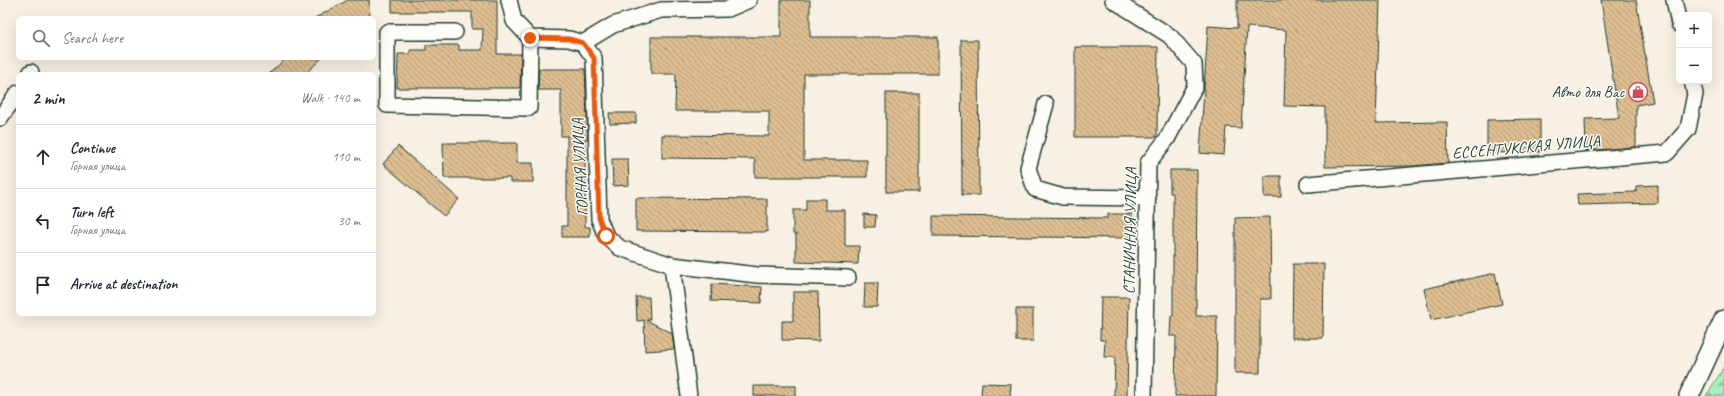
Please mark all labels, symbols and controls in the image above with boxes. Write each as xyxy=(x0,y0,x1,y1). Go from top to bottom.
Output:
map controls xyxy=(1676,12,1712,84)
button: + xyxy=(1676,12,1712,48)
search box xyxy=(16,16,376,60)
icon: search xyxy=(30,27,52,49)
text: Search here xyxy=(62,29,123,48)
route end xyxy=(521,29,539,47)
button: − xyxy=(1676,48,1712,84)
shop icon: Авто для Вас xyxy=(1627,81,1649,103)
place label: Авто для Вас xyxy=(1552,82,1625,102)
text: 2 min xyxy=(32,88,65,109)
text: Walk · 140 m xyxy=(301,90,360,106)
street label: ГОРНАЯ УЛИЦА xyxy=(567,117,593,216)
street label: ЕССЕНТУКСКАЯ УЛИЦА xyxy=(1451,131,1602,163)
text: Continue xyxy=(70,139,115,158)
icon: ahead xyxy=(32,146,54,168)
text: 110 m xyxy=(332,149,360,165)
text: Горная улица xyxy=(70,158,125,174)
street label: СТАНИЧНАЯ УЛИЦА xyxy=(1119,167,1141,294)
text: Turn left xyxy=(70,203,113,222)
icon: left xyxy=(32,210,54,232)
text: 30 m xyxy=(338,213,360,229)
text: Горная улица xyxy=(70,222,125,238)
route start xyxy=(597,227,615,245)
icon: arrive xyxy=(32,274,54,296)
text: Arrive at destination xyxy=(70,275,177,294)

